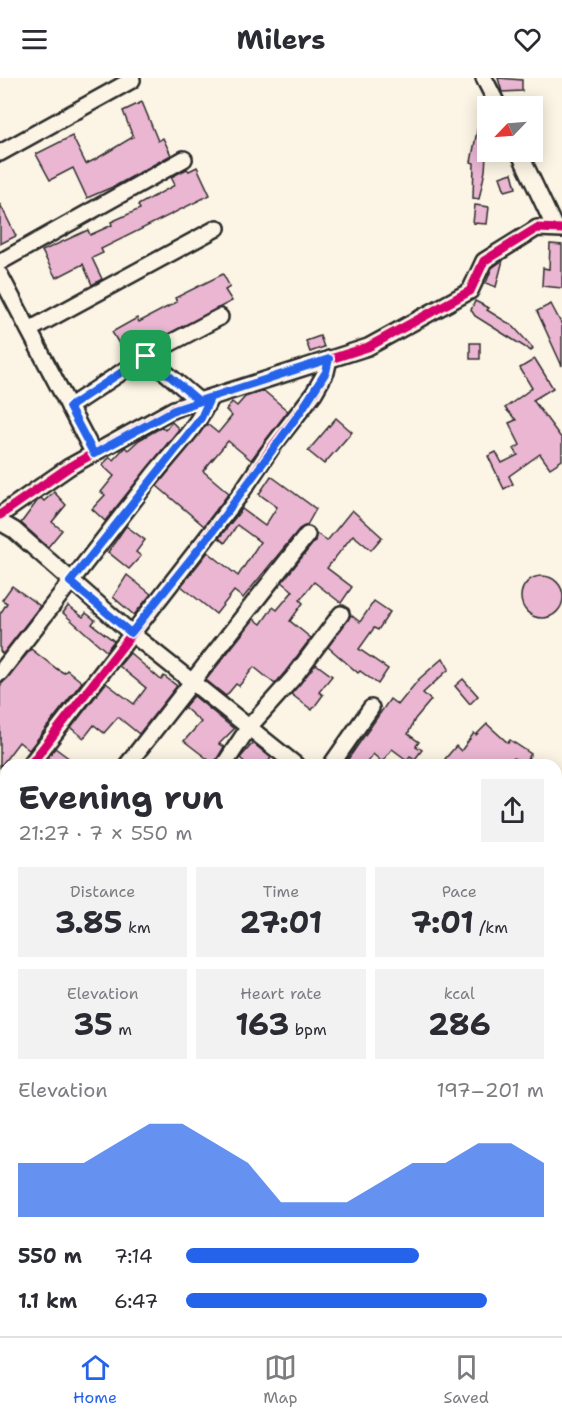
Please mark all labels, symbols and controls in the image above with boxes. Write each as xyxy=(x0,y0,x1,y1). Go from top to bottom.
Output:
text: Milers xyxy=(237,21,326,58)
icon: menu xyxy=(18,23,51,56)
icon: heart xyxy=(511,23,544,56)
north arrow xyxy=(477,96,543,162)
map controls xyxy=(477,96,543,162)
pin xyxy=(120,330,171,381)
icon: arrive xyxy=(129,339,162,372)
text: Evening run xyxy=(18,775,224,820)
button: share xyxy=(481,779,544,842)
text: 21:27 · 7 × 550 m xyxy=(18,820,192,846)
text: Distance xyxy=(70,881,135,902)
text: Time xyxy=(263,881,299,902)
text: Pace xyxy=(442,881,477,902)
text: 3.85 xyxy=(55,902,123,943)
text: 27:01 xyxy=(240,902,322,943)
text: 7:01 xyxy=(411,902,474,943)
text: km xyxy=(123,917,151,938)
text: /km xyxy=(474,917,508,938)
text: Elevation xyxy=(67,983,138,1004)
text: Heart rate xyxy=(240,983,322,1004)
text: kcal xyxy=(444,983,475,1004)
text: 35 xyxy=(73,1004,113,1045)
text: 163 xyxy=(235,1004,289,1045)
text: 286 xyxy=(428,1004,491,1045)
text: m xyxy=(113,1019,132,1040)
text: bpm xyxy=(289,1019,327,1040)
text: Elevation xyxy=(18,1077,108,1103)
text: 197–201 m xyxy=(436,1077,544,1103)
text: 550 m xyxy=(18,1243,82,1269)
text: 7:14 xyxy=(114,1243,153,1269)
text: 1.1 km xyxy=(18,1288,77,1314)
text: 6:47 xyxy=(114,1288,158,1314)
tab: Home xyxy=(73,1351,117,1408)
tab: Map xyxy=(263,1351,297,1408)
tab: Saved xyxy=(444,1351,489,1408)

